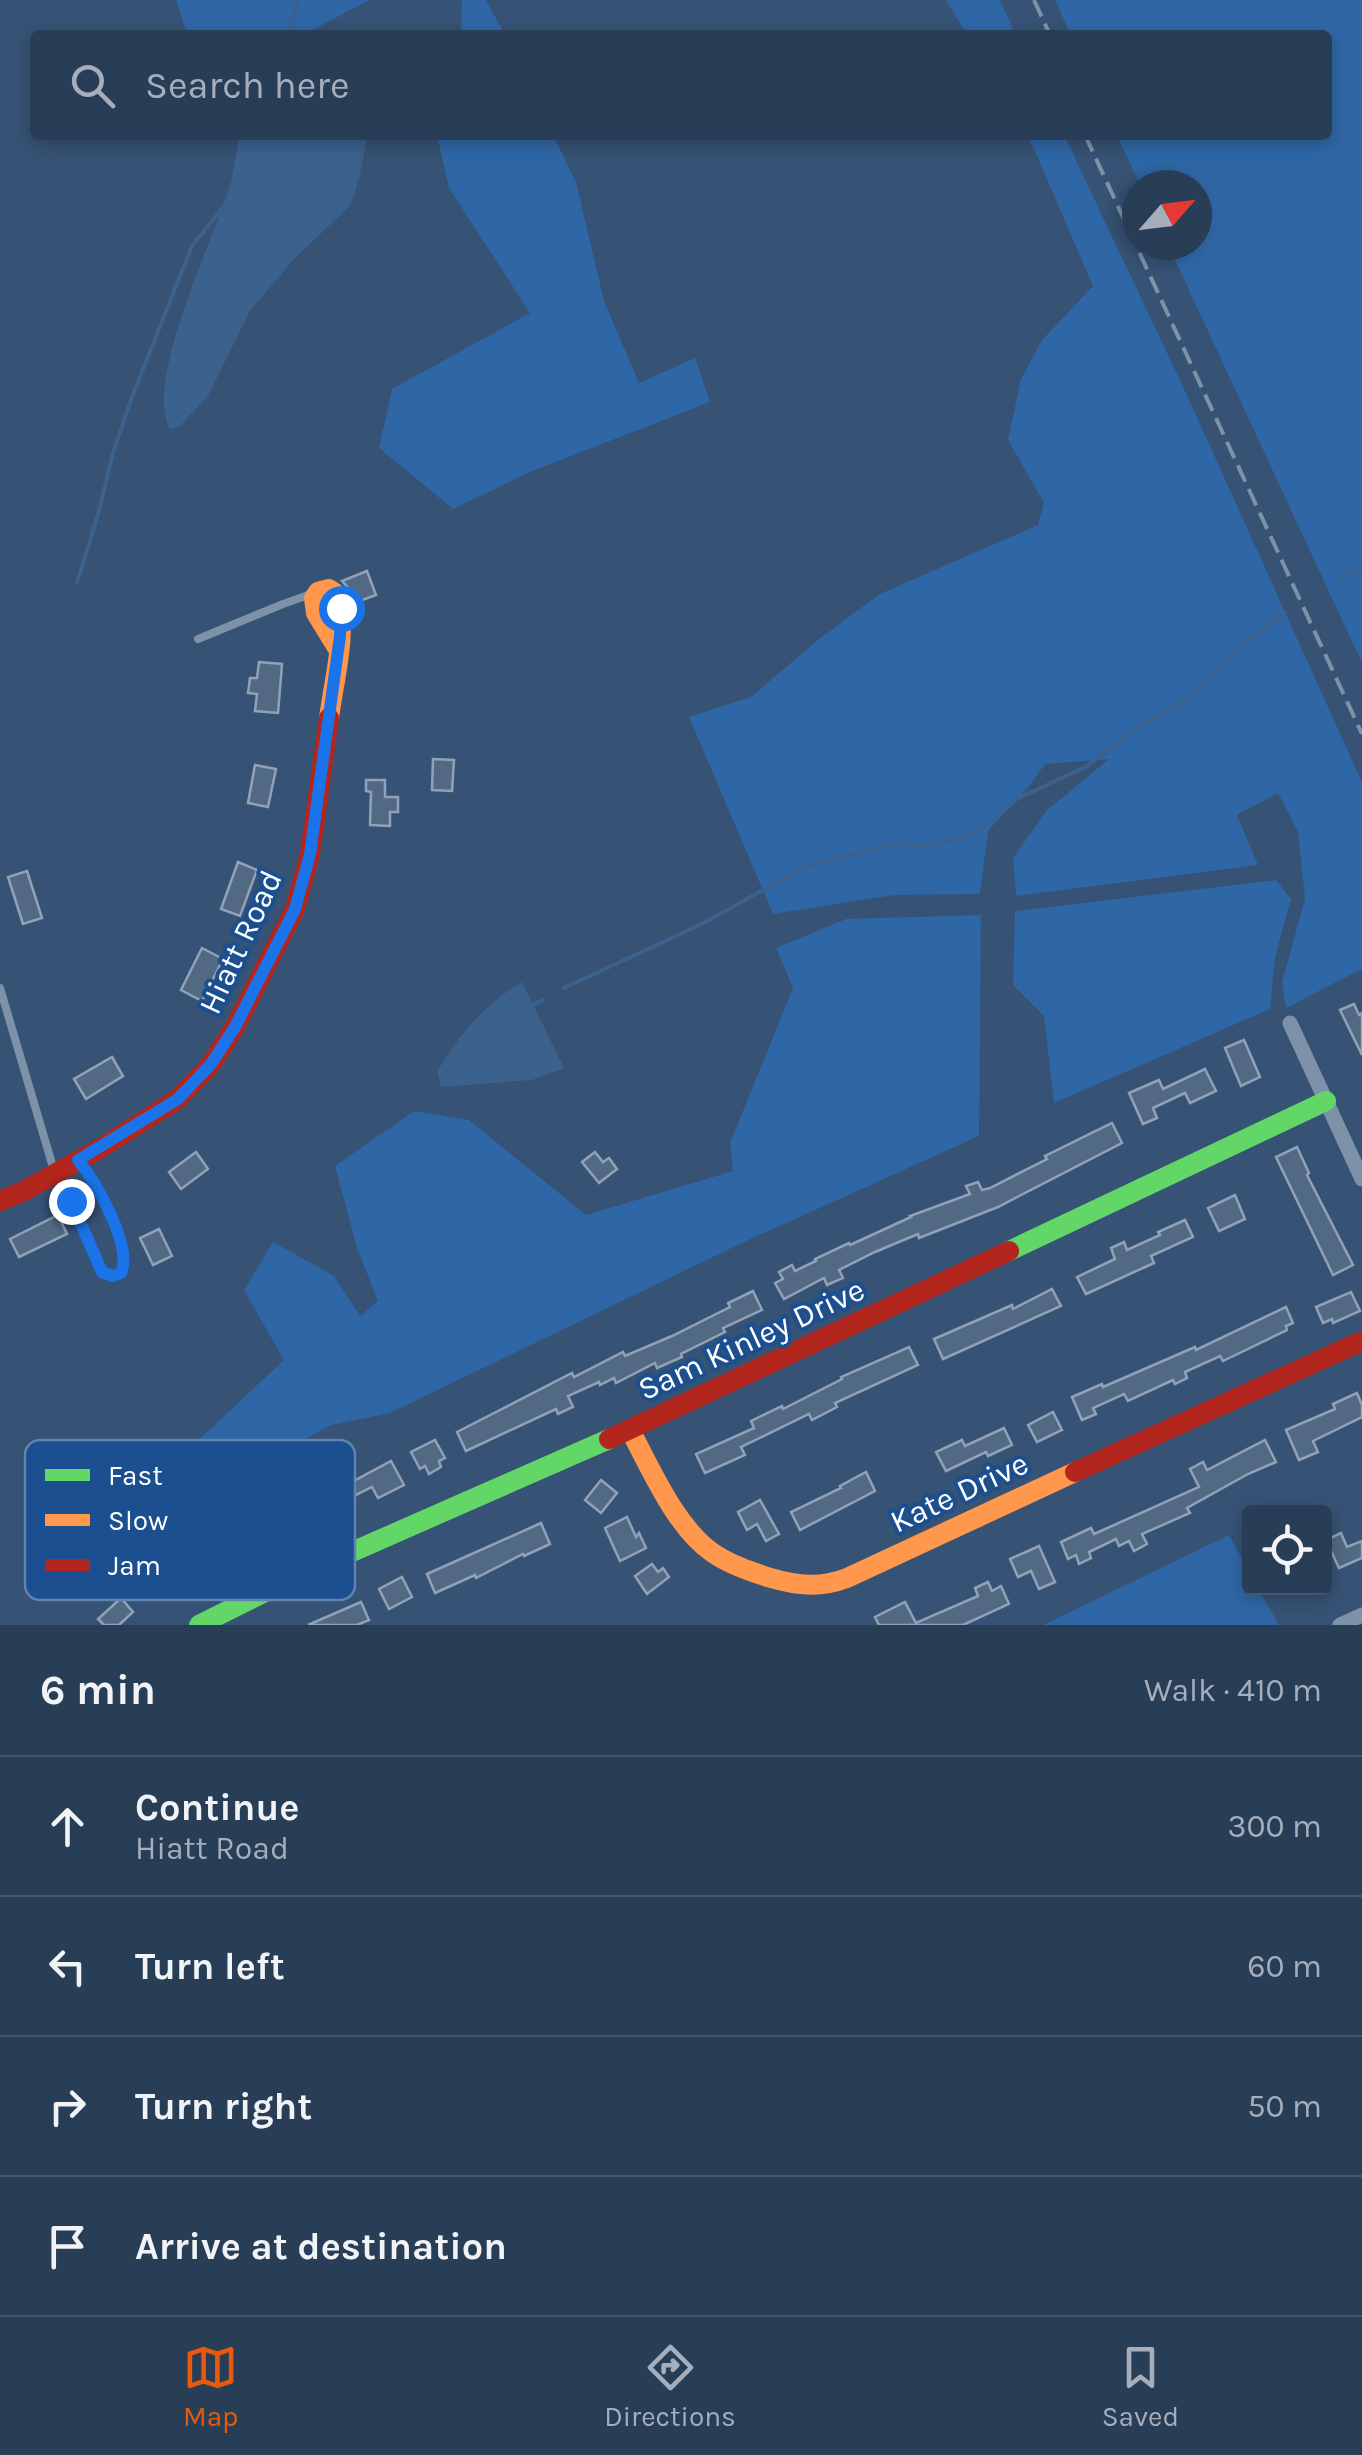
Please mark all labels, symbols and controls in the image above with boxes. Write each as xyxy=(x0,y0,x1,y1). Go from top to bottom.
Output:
search box xyxy=(30,30,1332,140)
icon: search xyxy=(65,58,120,113)
text: Search here xyxy=(145,63,349,108)
north arrow xyxy=(1122,170,1212,260)
route start xyxy=(319,586,365,632)
street label: Hiatt Road xyxy=(191,865,290,1020)
route end xyxy=(49,1179,95,1225)
street label: Sam Kinley Drive xyxy=(632,1271,870,1408)
legend xyxy=(25,1440,355,1600)
street label: Kate Drive xyxy=(884,1444,1034,1540)
text: Fast xyxy=(108,1459,163,1492)
text: Slow xyxy=(108,1504,168,1537)
map controls xyxy=(1242,1505,1332,1595)
button: locate xyxy=(1242,1505,1332,1595)
text: Jam xyxy=(108,1549,161,1582)
text: 6 min xyxy=(40,1665,156,1715)
text: Walk · 410 m xyxy=(1144,1672,1322,1709)
text: Continue xyxy=(135,1785,299,1830)
icon: ahead xyxy=(40,1799,95,1854)
text: 300 m xyxy=(1228,1808,1322,1845)
text: Hiatt Road xyxy=(135,1830,289,1867)
icon: left xyxy=(40,1939,95,1994)
text: Turn left xyxy=(135,1944,285,1989)
text: 60 m xyxy=(1247,1948,1322,1985)
icon: right xyxy=(40,2079,95,2134)
text: Turn right xyxy=(135,2084,312,2129)
text: 50 m xyxy=(1247,2088,1322,2125)
icon: arrive xyxy=(40,2219,95,2274)
text: Arrive at destination xyxy=(135,2224,507,2269)
tab: Map xyxy=(183,2340,238,2433)
tab: Directions xyxy=(604,2340,736,2433)
tab: Saved xyxy=(1102,2340,1179,2433)

